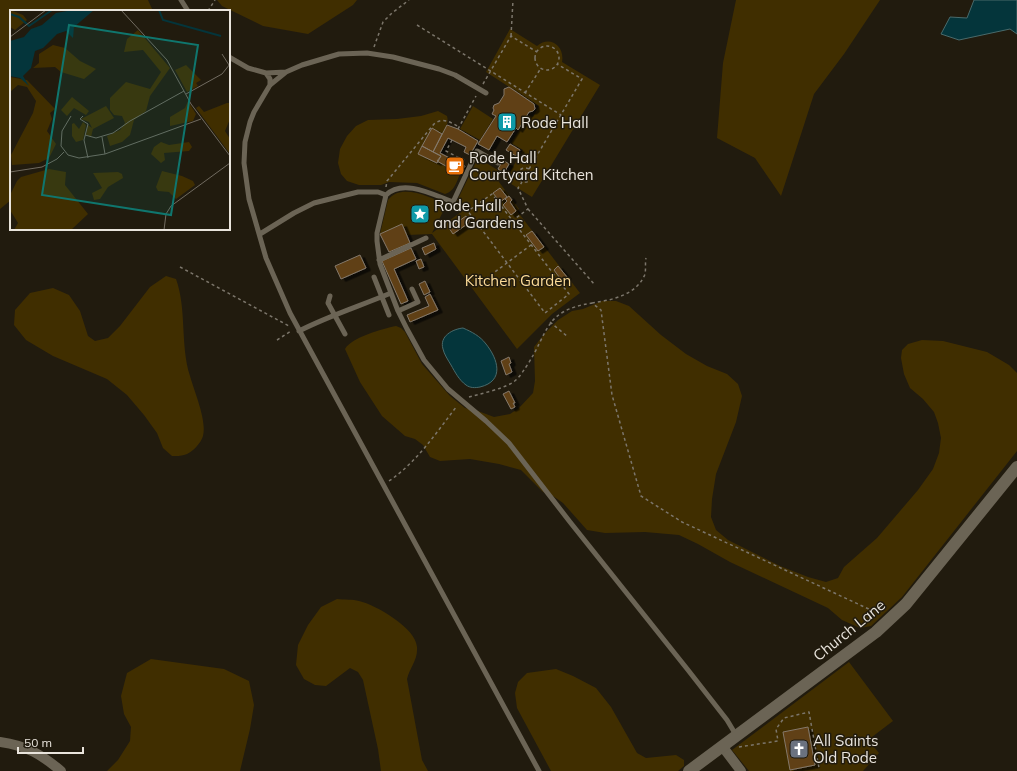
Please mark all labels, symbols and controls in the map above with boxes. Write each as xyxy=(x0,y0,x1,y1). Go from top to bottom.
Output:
inset map xyxy=(10,10,230,230)
building icon: Rode Hall xyxy=(496,111,518,133)
place label: Rode Hall xyxy=(521,113,588,132)
place label: Rode Hall Courtyard Kitchen xyxy=(469,148,594,184)
cafe icon: Rode Hall Courtyard Kitchen xyxy=(444,155,466,177)
place label: Rode Hall and Gardens xyxy=(434,196,523,232)
place icon: Rode Hall and Gardens xyxy=(409,203,431,225)
park label: Kitchen Garden xyxy=(465,271,571,290)
street label: Church Lane xyxy=(809,595,889,665)
scale bar xyxy=(18,729,83,755)
place label: All Saints Old Rode xyxy=(813,731,878,767)
text: 50 m xyxy=(24,735,52,750)
church icon: All Saints Old Rode xyxy=(788,738,810,760)

